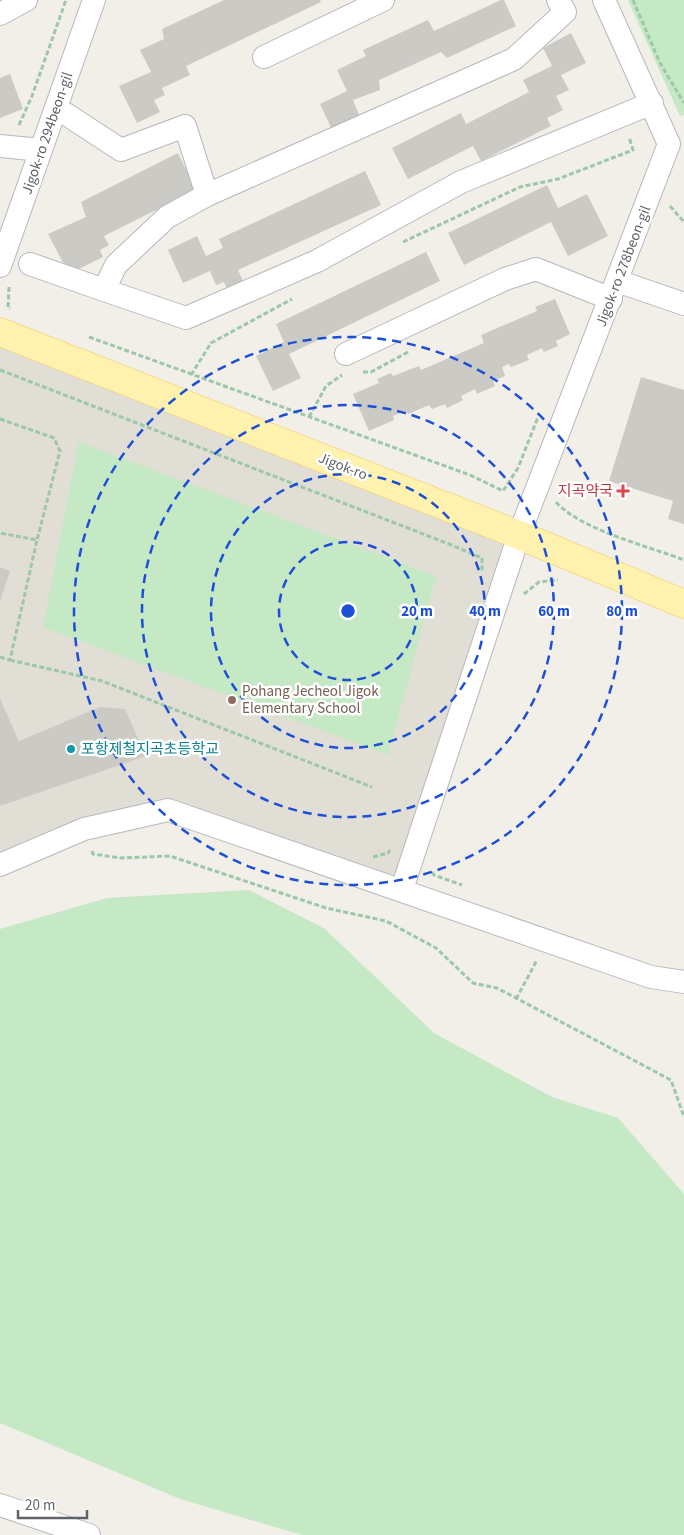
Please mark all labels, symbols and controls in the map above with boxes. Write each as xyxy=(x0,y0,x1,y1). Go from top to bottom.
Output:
street label: Jigok-ro 294beon-gil xyxy=(17,69,78,197)
street label: Jigok-ro 278beon-gil xyxy=(591,202,656,330)
street label: Jigok-ro xyxy=(315,448,370,485)
place label: 지곡약국 xyxy=(558,481,613,502)
marker: 지곡약국 xyxy=(617,485,629,497)
text: 20 m xyxy=(401,601,433,622)
text: 40 m xyxy=(469,601,501,622)
text: 60 m xyxy=(538,601,570,622)
text: 80 m xyxy=(606,601,638,622)
centre of rings xyxy=(339,602,357,620)
place label: Pohang Jecheol Jigok Elementary School xyxy=(242,681,379,719)
marker: Pohang Jecheol Jigok Elementary School xyxy=(226,694,238,706)
place label: 포항제철지곡초등학교 xyxy=(81,739,219,760)
marker: 포항제철지곡초등학교 xyxy=(65,743,77,755)
scale bar xyxy=(18,1488,86,1520)
text: 20 m xyxy=(25,1495,55,1516)

